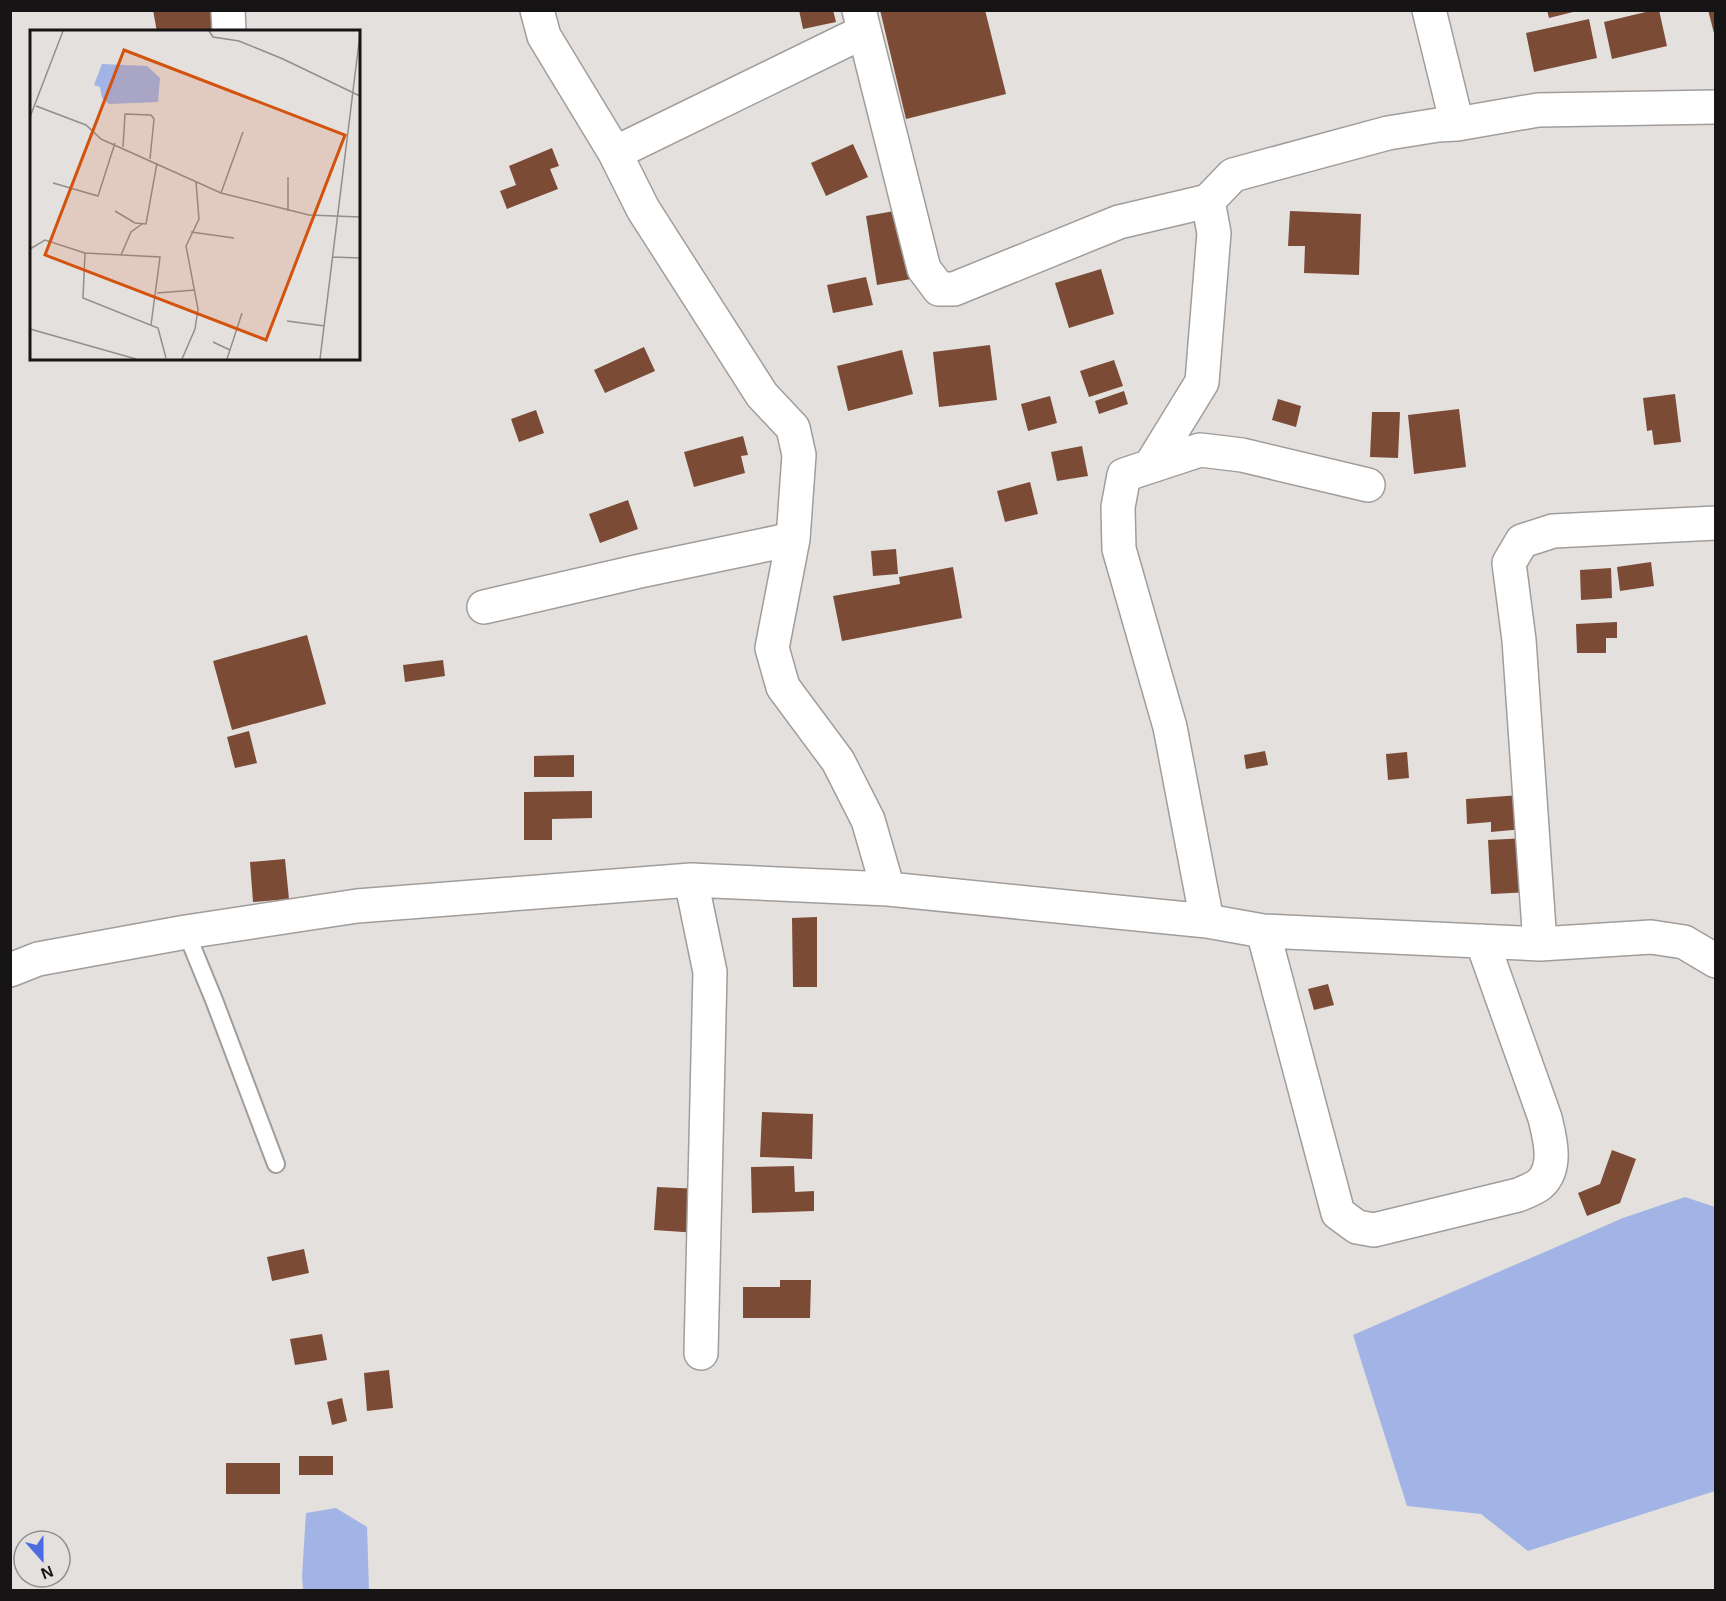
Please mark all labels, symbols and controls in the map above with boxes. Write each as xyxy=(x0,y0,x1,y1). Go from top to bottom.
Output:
inset map xyxy=(30,30,360,360)
north arrow xyxy=(12,1529,72,1589)
text: N xyxy=(39,1563,56,1583)

